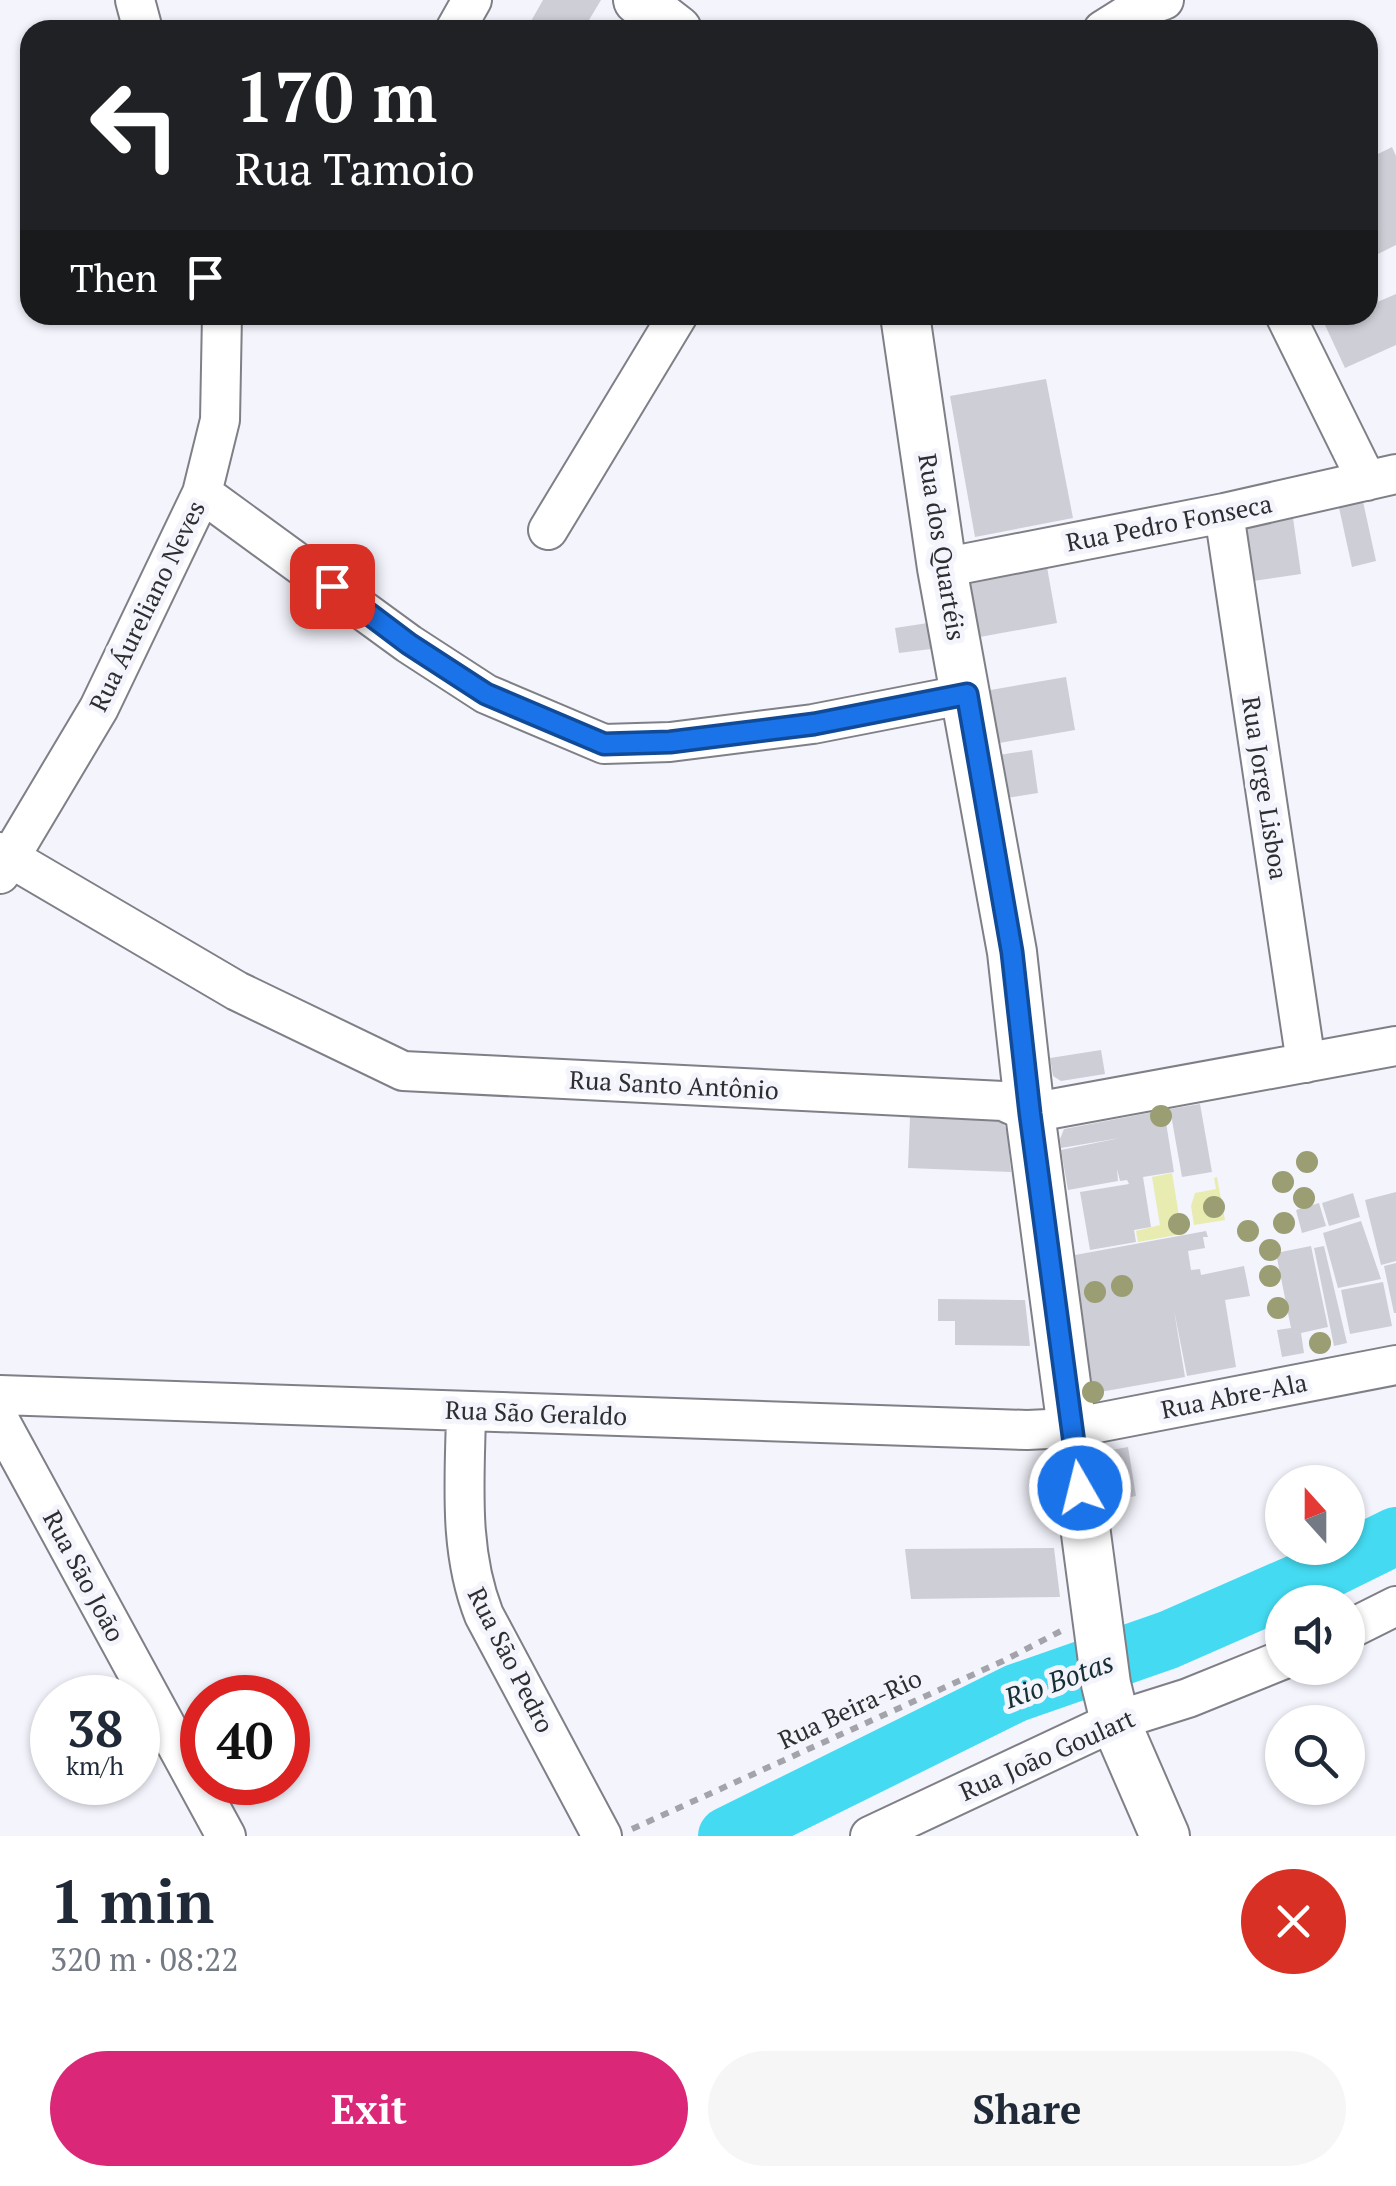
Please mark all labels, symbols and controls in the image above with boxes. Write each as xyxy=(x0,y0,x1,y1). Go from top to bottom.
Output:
text: 170 m xyxy=(235,49,437,142)
icon: left xyxy=(70,60,200,190)
text: Rua Tamoio xyxy=(235,138,475,198)
icon: arrive xyxy=(178,250,233,305)
text: Then xyxy=(70,253,158,303)
street label: Rua dos Quartéis xyxy=(911,451,974,643)
street label: Rua Pedro Fonseca xyxy=(1063,486,1275,559)
street label: Rua Áureliano Neves xyxy=(81,495,212,717)
pin xyxy=(290,544,375,629)
icon: arrive xyxy=(305,559,360,614)
street label: Rua Jorge Lisboa xyxy=(1235,694,1296,882)
street label: Rua Santo Antônio xyxy=(568,1063,780,1106)
street label: Rua Abre-Ala xyxy=(1158,1365,1310,1426)
street label: Rua São Geraldo xyxy=(444,1393,628,1432)
position arrow xyxy=(1028,1436,1132,1540)
north arrow xyxy=(1265,1465,1365,1565)
map controls xyxy=(1265,1465,1365,1805)
street label: Rua São João xyxy=(36,1505,133,1647)
street label: Rua São Pedro xyxy=(461,1581,562,1738)
button: sound xyxy=(1265,1585,1365,1685)
water label: Rio Botas xyxy=(998,1643,1119,1717)
street label: Rua Beira-Rio xyxy=(773,1661,927,1756)
speed limit sign: 40 xyxy=(180,1675,310,1805)
text: 38 xyxy=(67,1695,123,1761)
street label: Rua João Goulart xyxy=(954,1701,1140,1808)
button: search xyxy=(1265,1705,1365,1805)
text: km/h xyxy=(66,1749,124,1782)
text: 1 min xyxy=(50,1861,214,1940)
button: close xyxy=(1241,1869,1346,1974)
text: 320 m · 08:22 xyxy=(50,1938,238,1980)
button: Exit xyxy=(50,2051,688,2166)
button: Share xyxy=(708,2051,1346,2166)

